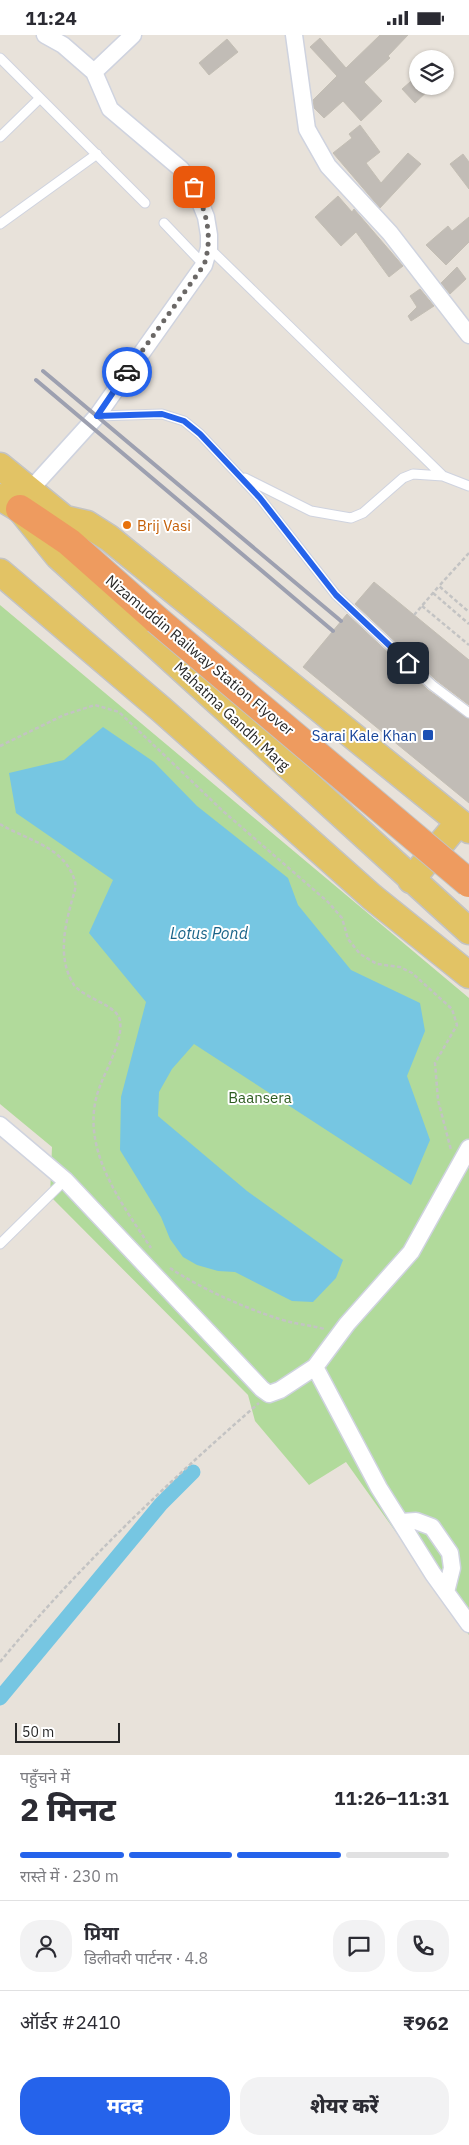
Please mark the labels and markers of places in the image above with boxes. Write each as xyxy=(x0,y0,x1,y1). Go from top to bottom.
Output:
pin xyxy=(173,166,215,208)
place label: Brij Vasi xyxy=(137,516,191,535)
marker: Brij Vasi xyxy=(121,519,133,531)
pin xyxy=(387,642,429,684)
place label: Sarai Kale Khan xyxy=(312,726,417,745)
marker: Sarai Kale Khan xyxy=(421,728,435,742)

